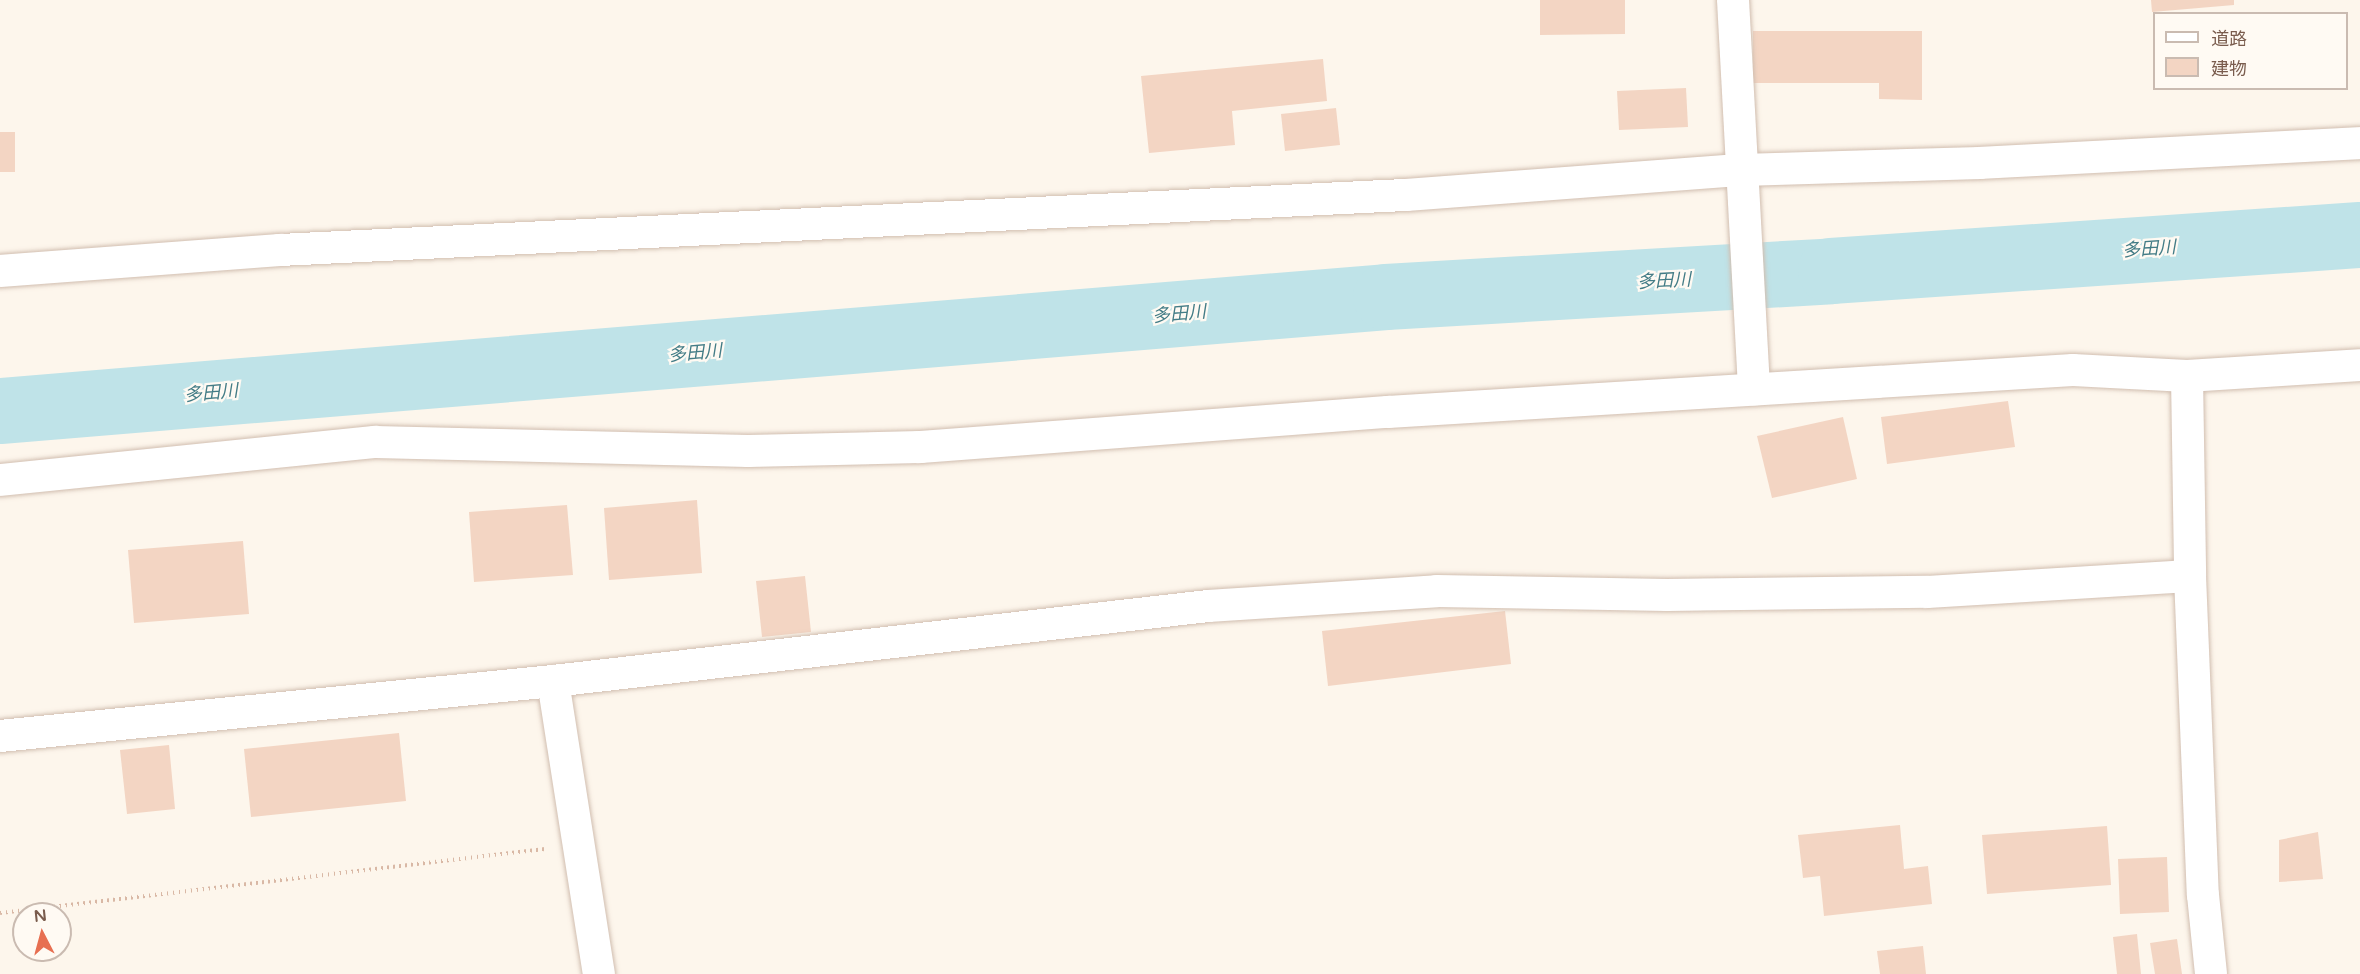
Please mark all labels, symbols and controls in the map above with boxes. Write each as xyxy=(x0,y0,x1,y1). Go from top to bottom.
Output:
legend xyxy=(2153,12,2348,90)
text: 道路 xyxy=(2211,28,2247,50)
text: 建物 xyxy=(2211,58,2247,80)
water label: 多田川 xyxy=(2121,236,2177,262)
water label: 多田川 xyxy=(1636,269,1692,293)
water label: 多田川 xyxy=(1151,301,1207,327)
water label: 多田川 xyxy=(667,340,723,366)
water label: 多田川 xyxy=(183,380,239,406)
north arrow xyxy=(12,902,72,962)
text: N xyxy=(33,905,48,927)

